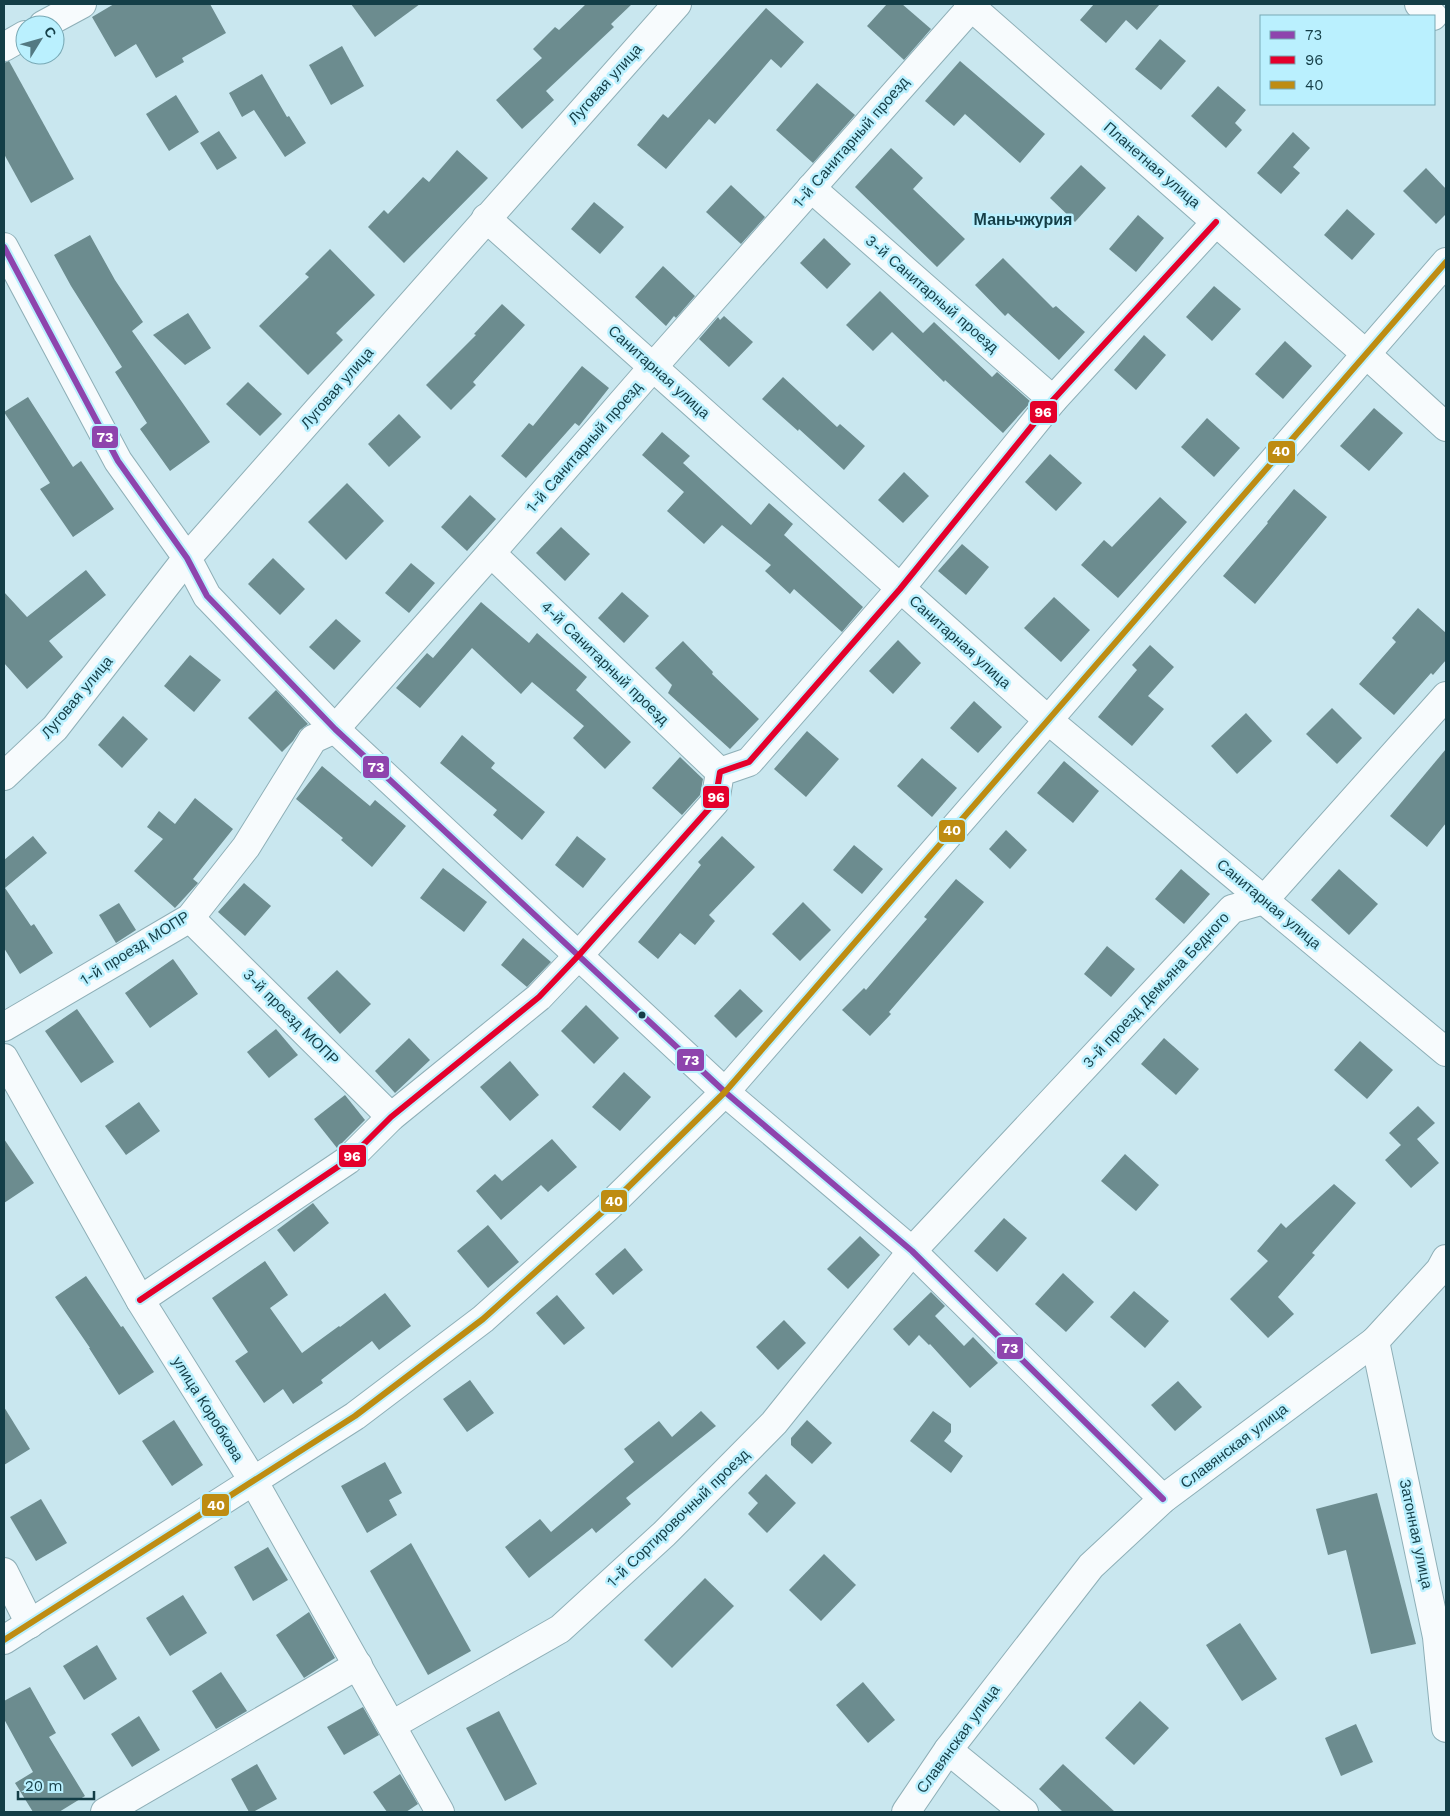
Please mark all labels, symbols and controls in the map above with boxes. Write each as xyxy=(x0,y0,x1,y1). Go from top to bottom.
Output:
north arrow xyxy=(15,15,65,65)
legend xyxy=(1260,15,1435,105)
text: С xyxy=(41,23,60,41)
text: 73 xyxy=(1305,26,1322,44)
street label: Луговая улица xyxy=(564,40,646,128)
text: 96 xyxy=(1305,51,1323,69)
street label: 1-й Санитарный проезд xyxy=(789,73,913,211)
text: 40 xyxy=(1305,76,1324,94)
street label: Планетная улица xyxy=(1100,118,1204,212)
district label: Маньчжурия xyxy=(974,210,1072,229)
street label: 3-й Санитарный проезд xyxy=(862,231,1002,357)
street label: Санитарная улица xyxy=(604,322,714,423)
street label: Луговая улица xyxy=(297,343,378,432)
street label: 1-й Санитарный проезд xyxy=(522,378,646,516)
line badge: 96 xyxy=(1029,400,1058,424)
text: 96 xyxy=(1034,404,1052,420)
line badge: 73 xyxy=(91,425,119,449)
text: 73 xyxy=(97,429,113,445)
line badge: 40 xyxy=(1267,440,1296,464)
text: 40 xyxy=(1272,443,1290,459)
street label: Санитарная улица xyxy=(905,592,1015,693)
street label: 4-й Санитарный проезд xyxy=(537,597,673,729)
street label: Луговая улица xyxy=(37,652,117,742)
line badge: 73 xyxy=(362,755,390,779)
text: 73 xyxy=(368,759,384,775)
line badge: 96 xyxy=(702,785,730,809)
text: 96 xyxy=(707,789,725,805)
line badge: 40 xyxy=(938,819,966,843)
text: 40 xyxy=(943,822,961,838)
street label: Санитарная улица xyxy=(1213,855,1325,953)
street label: 1-й проезд МОПР xyxy=(77,907,193,989)
street label: 3-й проезд Демьяна Бедного xyxy=(1079,908,1233,1072)
street label: 3-й проезд МОПР xyxy=(239,965,343,1069)
unlabelled marker xyxy=(637,1010,647,1020)
line badge: 73 xyxy=(676,1048,705,1072)
text: 73 xyxy=(683,1052,699,1068)
line badge: 96 xyxy=(338,1144,367,1168)
text: 96 xyxy=(343,1148,361,1164)
line badge: 40 xyxy=(600,1189,628,1213)
text: 40 xyxy=(605,1193,623,1209)
line badge: 73 xyxy=(996,1336,1024,1360)
text: 73 xyxy=(1002,1340,1018,1356)
street label: улица Коробкова xyxy=(169,1353,248,1465)
street label: Славянская улица xyxy=(1177,1399,1292,1492)
street label: 1-й Сортировочный проезд xyxy=(603,1445,753,1591)
street label: Затонная улица xyxy=(1396,1478,1437,1591)
line badge: 40 xyxy=(201,1493,230,1517)
text: 40 xyxy=(207,1497,225,1513)
street label: Славянская улица xyxy=(913,1681,1004,1797)
scale bar xyxy=(18,1768,94,1800)
text: 20 m xyxy=(25,1777,63,1795)

